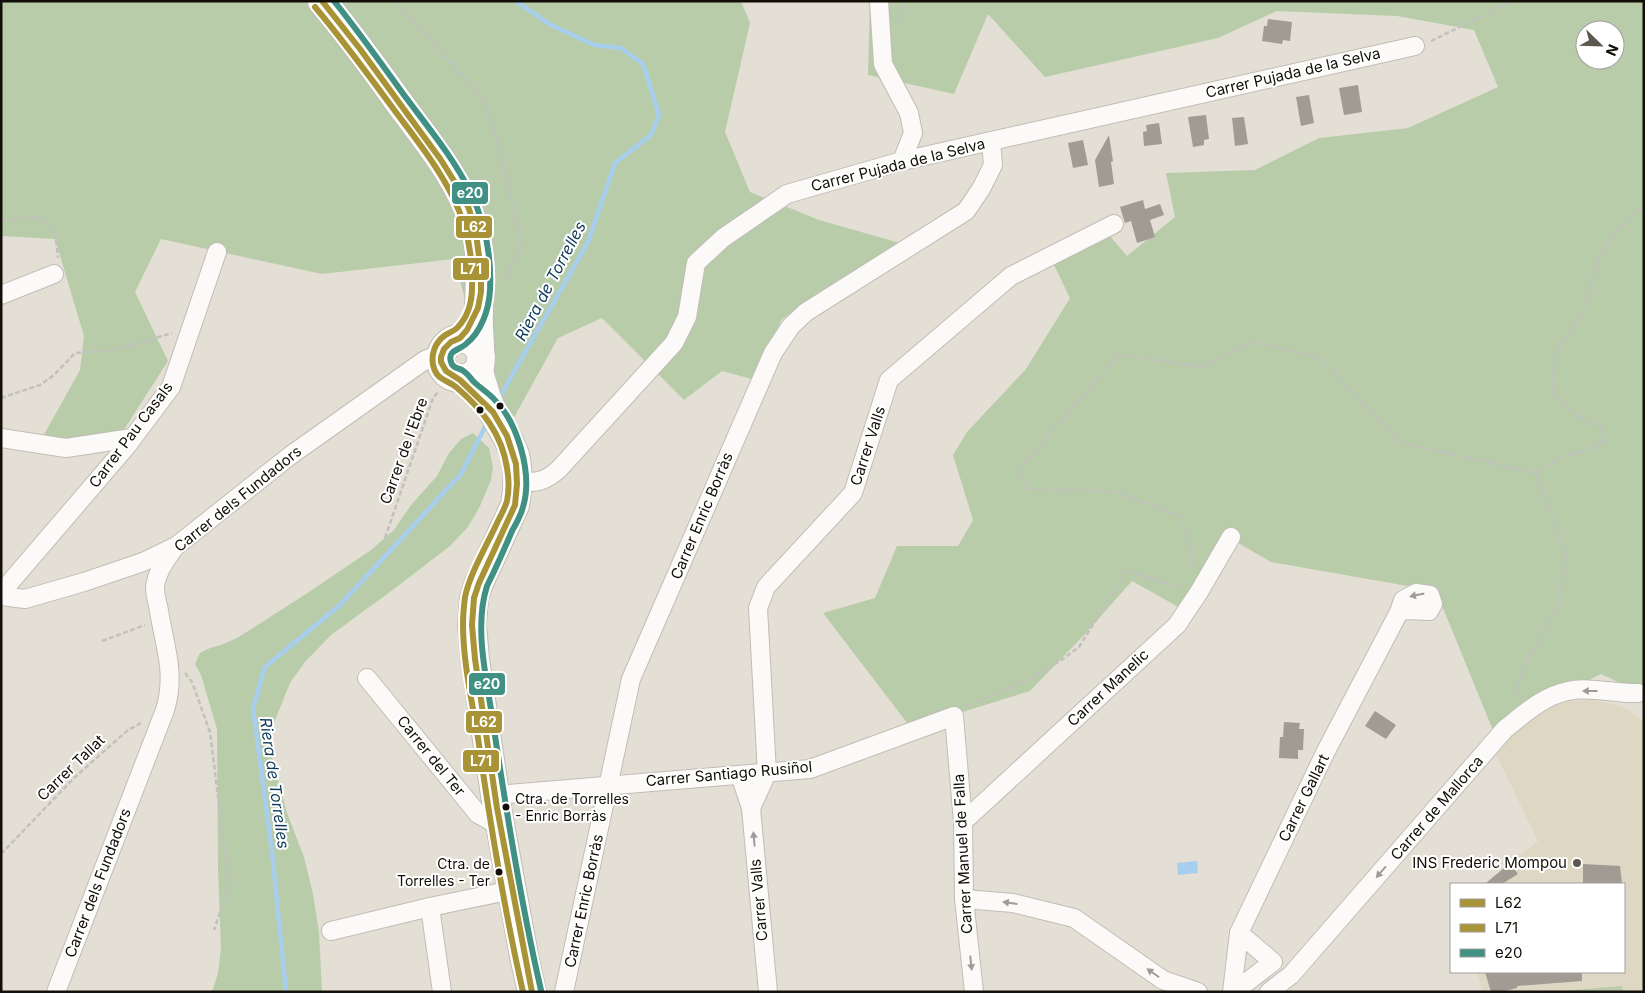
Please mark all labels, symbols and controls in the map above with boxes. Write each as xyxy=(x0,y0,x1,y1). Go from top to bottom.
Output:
north arrow xyxy=(1575,20,1625,70)
text: N xyxy=(1603,42,1622,59)
street label: Carrer Pujada de la Selva xyxy=(1204,43,1382,102)
street label: Carrer Pujada de la Selva xyxy=(809,134,987,195)
line badge: e20 xyxy=(451,181,489,205)
text: e20 xyxy=(457,184,483,201)
line badge: L62 xyxy=(455,215,493,239)
text: L62 xyxy=(461,218,487,235)
water label: Riera de Torrelles xyxy=(510,218,590,344)
line badge: L71 xyxy=(452,257,490,281)
text: L71 xyxy=(460,260,482,277)
street label: Carrer Pau Casals xyxy=(85,378,177,491)
street label: Carrer de l'Ebre xyxy=(375,395,432,507)
unlabelled marker xyxy=(495,401,505,411)
street label: Carrer Valls xyxy=(846,404,889,488)
unlabelled marker xyxy=(475,405,485,415)
street label: Carrer dels Fundadors xyxy=(170,441,305,556)
street label: Carrer Enric Borràs xyxy=(666,449,737,582)
one-way arrow xyxy=(1408,591,1424,599)
street label: Carrer Manelic xyxy=(1063,645,1152,730)
line badge: e20 xyxy=(468,672,506,696)
text: e20 xyxy=(474,675,500,692)
one-way arrow xyxy=(1582,686,1598,694)
line badge: L62 xyxy=(465,710,503,734)
street label: Carrer del Ter xyxy=(393,712,470,800)
text: L62 xyxy=(471,713,497,730)
water label: Riera de Torrelles xyxy=(256,716,294,850)
street label: Carrer Tallat xyxy=(33,731,109,805)
line badge: L71 xyxy=(462,749,500,773)
street label: Carrer Gallart xyxy=(1274,751,1333,845)
text: L71 xyxy=(470,752,492,769)
street label: Carrer de Mallorca xyxy=(1386,752,1487,864)
street label: Carrer Santiago Rusiñol xyxy=(645,757,813,790)
street label: Carrer Manuel de Falla xyxy=(949,773,976,935)
place label: Ctra. de Torrelles - Enric Borràs xyxy=(515,790,629,824)
marker: Ctra. de Torrelles - Enric Borràs xyxy=(501,802,511,812)
street label: Carrer dels Fundadors xyxy=(60,805,135,960)
one-way arrow xyxy=(749,830,757,846)
street label: Carrer Enric Borràs xyxy=(560,832,607,969)
place label: INS Frederic Mompou xyxy=(1412,853,1567,872)
place label: Ctra. de Torrelles - Ter xyxy=(397,855,490,889)
marker: INS Frederic Mompou xyxy=(1571,857,1583,869)
street label: Carrer Valls xyxy=(745,858,772,942)
one-way arrow xyxy=(1376,865,1387,878)
marker: Ctra. de Torrelles - Ter xyxy=(494,867,504,877)
legend xyxy=(1450,883,1625,973)
text: L62 xyxy=(1495,893,1522,912)
one-way arrow xyxy=(1002,899,1018,907)
text: L71 xyxy=(1495,918,1518,937)
text: e20 xyxy=(1495,943,1522,962)
one-way arrow xyxy=(967,955,975,971)
one-way arrow xyxy=(1147,968,1160,978)

